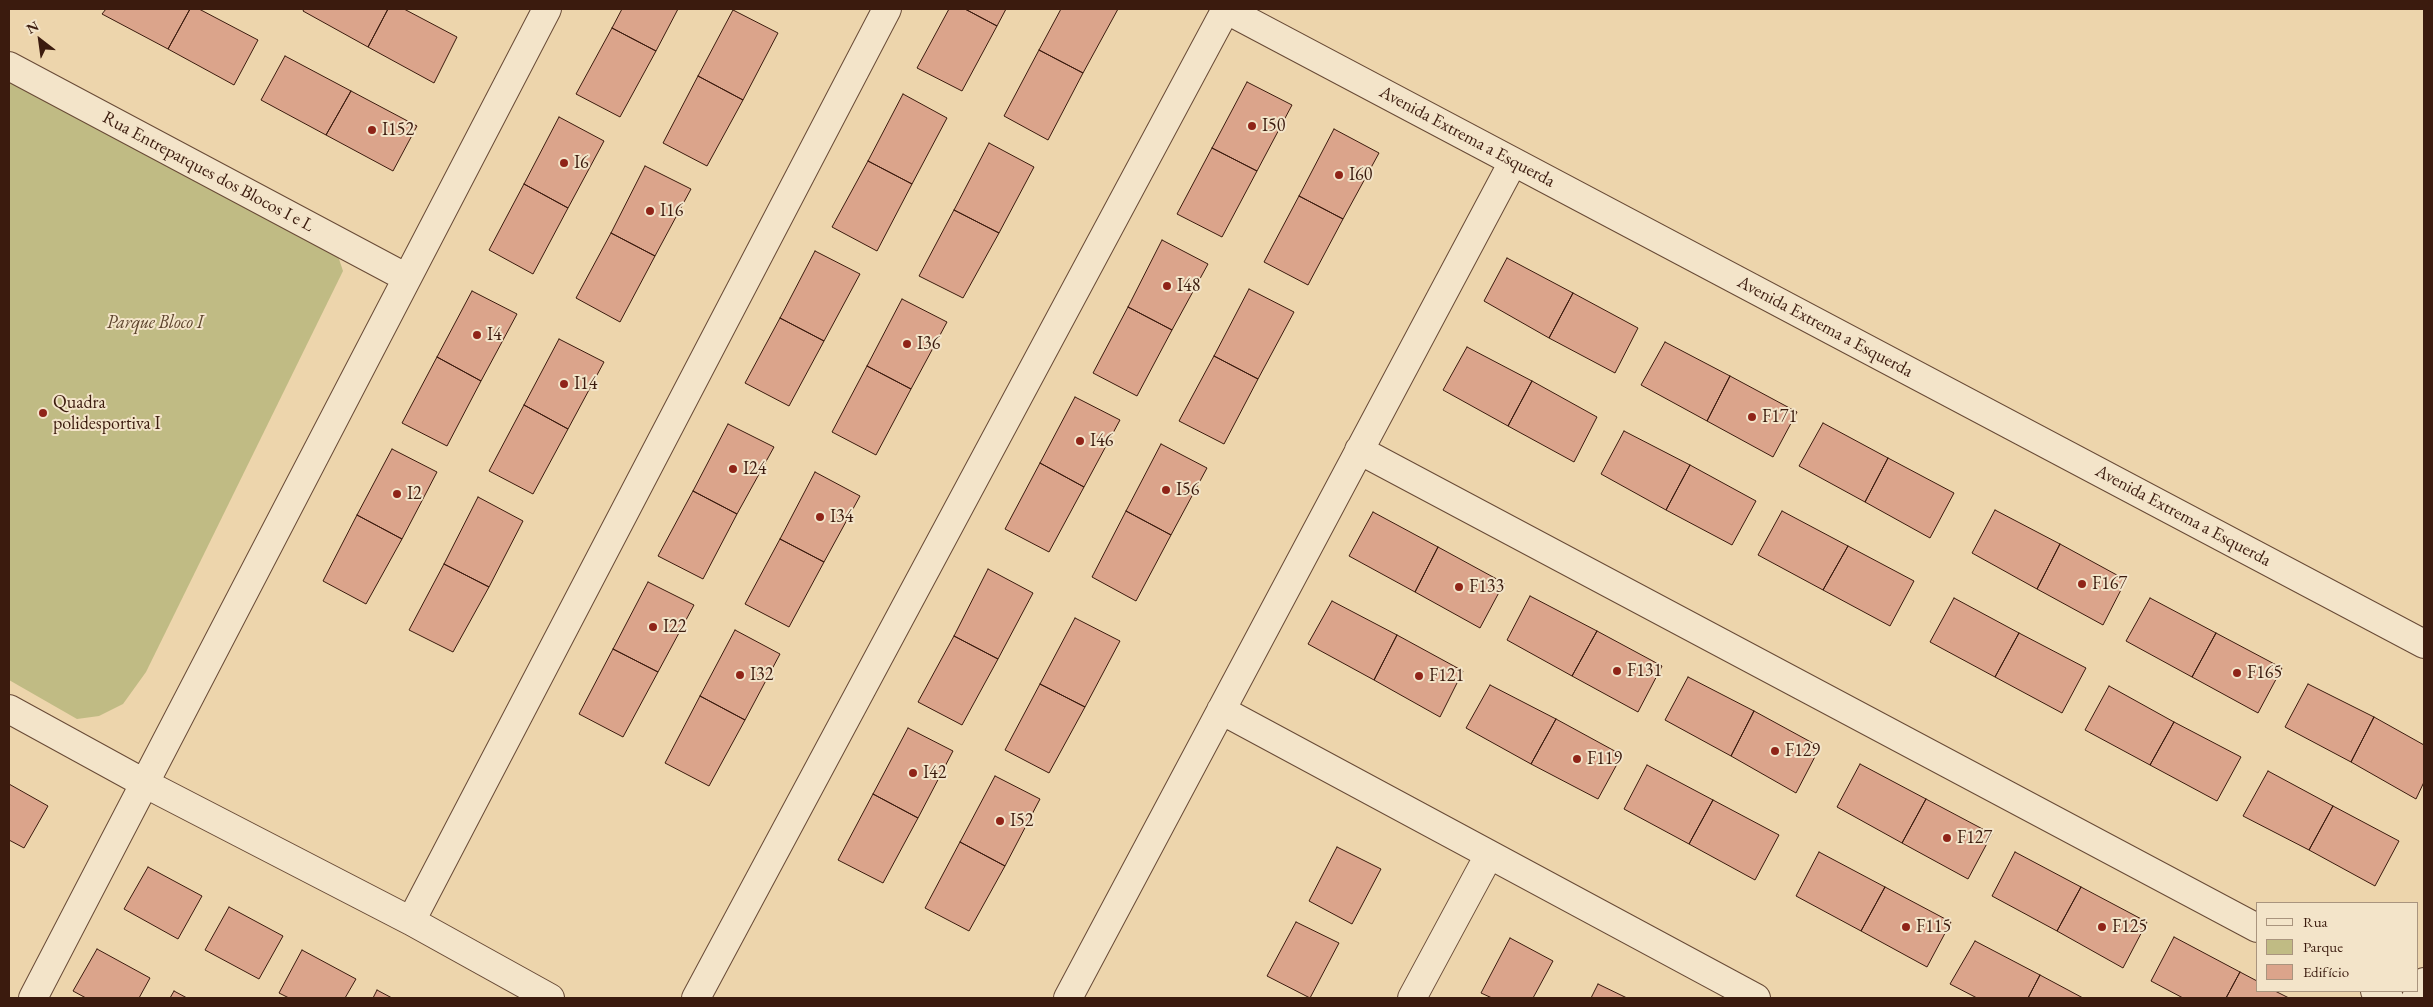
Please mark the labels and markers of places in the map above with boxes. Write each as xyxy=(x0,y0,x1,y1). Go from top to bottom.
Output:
place label: I50 xyxy=(1262,115,1285,137)
place label: I152 xyxy=(382,119,414,141)
marker: I50 xyxy=(1246,120,1258,132)
marker: I152 xyxy=(366,124,378,136)
place label: I6 xyxy=(574,152,589,174)
marker: I6 xyxy=(558,157,570,169)
place label: I60 xyxy=(1349,164,1372,186)
marker: I60 xyxy=(1333,169,1345,181)
place label: I16 xyxy=(660,200,683,222)
marker: I16 xyxy=(644,205,656,217)
place label: I48 xyxy=(1177,275,1200,297)
marker: I48 xyxy=(1161,280,1173,292)
place label: I4 xyxy=(487,324,502,346)
marker: I4 xyxy=(471,329,483,341)
place label: I36 xyxy=(917,333,940,355)
marker: I36 xyxy=(901,338,913,350)
place label: I14 xyxy=(574,373,597,395)
marker: I14 xyxy=(558,378,570,390)
place label: Quadra polidesportiva I xyxy=(53,392,160,434)
place label: F171 xyxy=(1762,406,1797,428)
marker: Quadra polidesportiva I xyxy=(37,407,49,419)
marker: F171 xyxy=(1746,411,1758,423)
place label: I46 xyxy=(1090,430,1113,452)
marker: I46 xyxy=(1074,435,1086,447)
place label: I24 xyxy=(743,458,766,480)
marker: I24 xyxy=(727,463,739,475)
place label: I56 xyxy=(1176,479,1199,501)
place label: I2 xyxy=(407,483,422,505)
marker: I56 xyxy=(1160,484,1172,496)
marker: I2 xyxy=(391,488,403,500)
place label: I34 xyxy=(830,506,853,528)
marker: I34 xyxy=(814,511,826,523)
place label: F167 xyxy=(2092,573,2127,595)
place label: F133 xyxy=(1469,576,1504,598)
marker: F167 xyxy=(2076,578,2088,590)
marker: F133 xyxy=(1453,581,1465,593)
place label: I22 xyxy=(663,616,686,638)
marker: I22 xyxy=(647,621,659,633)
place label: F131 xyxy=(1627,660,1662,682)
place label: F165 xyxy=(2247,662,2282,684)
place label: I32 xyxy=(750,664,773,686)
place label: F121 xyxy=(1429,665,1464,687)
marker: F131 xyxy=(1611,665,1623,677)
marker: F165 xyxy=(2231,667,2243,679)
marker: I32 xyxy=(734,669,746,681)
marker: F121 xyxy=(1413,670,1425,682)
place label: F129 xyxy=(1785,740,1820,762)
marker: F129 xyxy=(1769,745,1781,757)
place label: F119 xyxy=(1587,748,1622,770)
marker: F119 xyxy=(1571,753,1583,765)
place label: I42 xyxy=(923,762,946,784)
marker: I42 xyxy=(907,767,919,779)
place label: I52 xyxy=(1010,810,1033,832)
marker: I52 xyxy=(994,815,1006,827)
place label: F127 xyxy=(1957,827,1992,849)
marker: F127 xyxy=(1941,832,1953,844)
place label: F115 xyxy=(1916,916,1951,938)
place label: F125 xyxy=(2112,916,2147,938)
marker: F115 xyxy=(1900,921,1912,933)
marker: F125 xyxy=(2096,921,2108,933)

